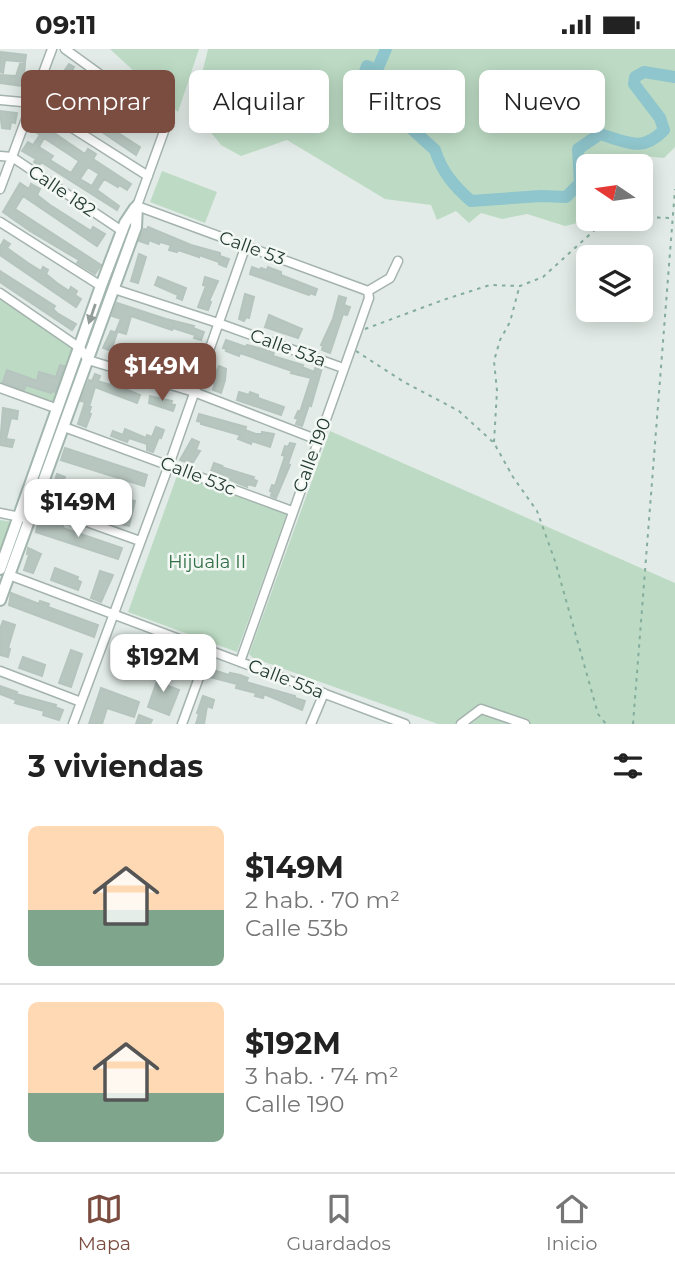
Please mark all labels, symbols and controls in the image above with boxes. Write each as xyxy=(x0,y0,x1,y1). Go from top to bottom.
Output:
text: 09:11 xyxy=(35,9,96,41)
chip: Comprar xyxy=(21,70,175,133)
chip: Alquilar xyxy=(189,70,329,133)
chip: Filtros xyxy=(343,70,465,133)
chip: Nuevo xyxy=(479,70,605,133)
north arrow xyxy=(576,154,653,231)
map controls xyxy=(576,154,653,322)
street label: Calle 182 xyxy=(24,160,100,222)
street label: Calle 53 xyxy=(216,226,288,270)
button: layers xyxy=(576,245,653,322)
one-way arrow xyxy=(86,303,97,324)
street label: Calle 53a xyxy=(247,324,329,372)
pin: $149M xyxy=(113,343,211,403)
text: $149M xyxy=(124,352,200,380)
street label: Calle 190 xyxy=(288,415,336,495)
street label: Calle 53c xyxy=(157,452,239,500)
pin: $149M xyxy=(29,479,127,539)
text: $149M xyxy=(40,488,116,516)
park label: Hijuala II xyxy=(168,551,246,573)
pin: $192M xyxy=(114,635,212,694)
text: $192M xyxy=(126,643,200,671)
street label: Calle 55a xyxy=(245,654,327,704)
icon: filters xyxy=(609,747,647,785)
text: 3 viviendas xyxy=(28,748,203,785)
text: $149M xyxy=(245,849,344,886)
icon: home xyxy=(84,854,168,938)
text: 2 hab. · 70 m² xyxy=(245,886,400,914)
text: Calle 53b xyxy=(245,914,348,942)
text: $192M xyxy=(245,1025,341,1062)
icon: home xyxy=(84,1030,168,1114)
text: 3 hab. · 74 m² xyxy=(245,1062,399,1090)
text: Calle 190 xyxy=(245,1090,345,1118)
tab: Mapa xyxy=(78,1190,131,1255)
tab: Guardados xyxy=(286,1190,391,1255)
tab: Inicio xyxy=(546,1190,597,1255)

